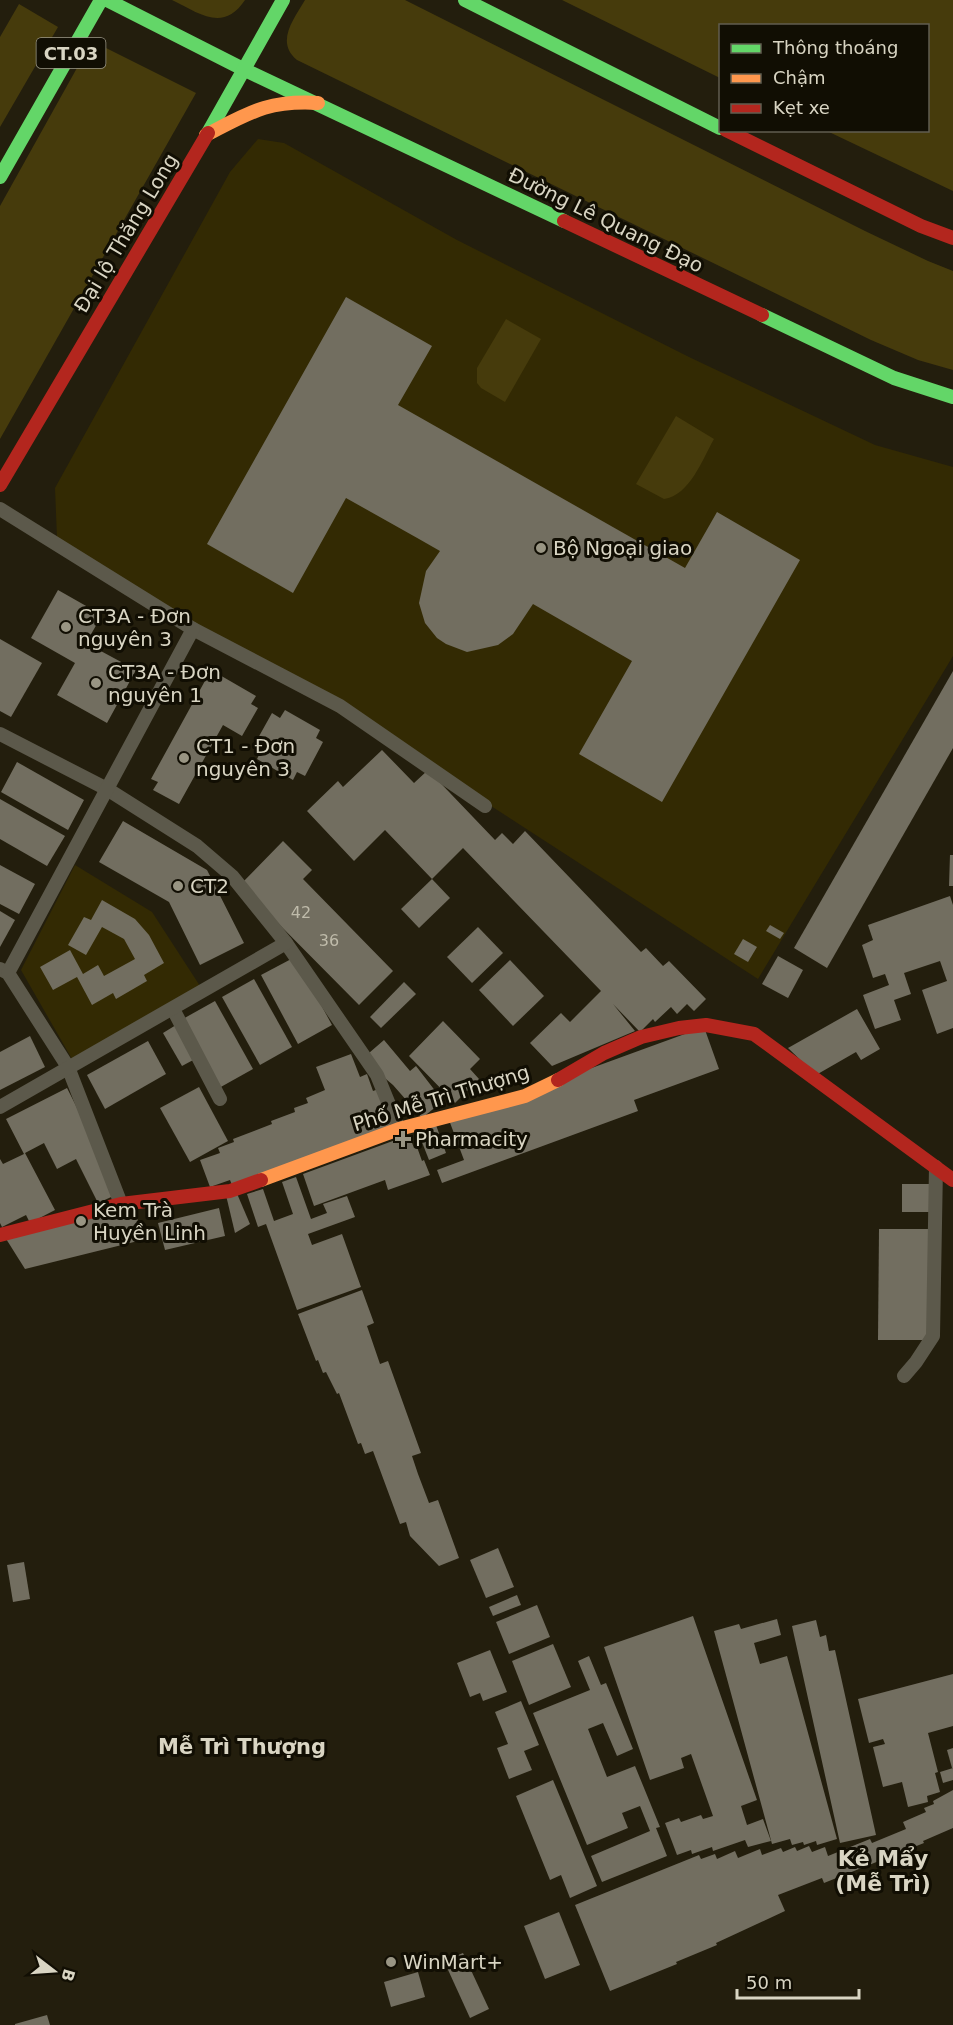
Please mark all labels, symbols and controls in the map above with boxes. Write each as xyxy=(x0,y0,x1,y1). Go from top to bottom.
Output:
legend xyxy=(719,24,929,132)
text: Thông thoáng xyxy=(772,37,898,58)
road number: CT.03 xyxy=(36,38,106,68)
text: Chậm xyxy=(773,67,826,88)
text: Kẹt xe xyxy=(773,97,830,118)
street label: Đại lộ Thăng Long xyxy=(69,149,183,317)
street label: Đường Lê Quang Đạo xyxy=(505,162,707,278)
place label: Bộ Ngoại giao xyxy=(553,536,692,560)
marker: Bộ Ngoại giao xyxy=(534,541,548,555)
place label: CT3A - Đơn nguyên 3 xyxy=(78,604,191,651)
marker: CT3A - Đơn nguyên 3 xyxy=(59,620,73,634)
place label: CT3A - Đơn nguyên 1 xyxy=(108,660,221,707)
marker: CT3A - Đơn nguyên 1 xyxy=(89,676,103,690)
place label: CT1 - Đơn nguyên 3 xyxy=(196,734,295,781)
marker: CT1 - Đơn nguyên 3 xyxy=(177,751,191,765)
place label: CT2 xyxy=(190,874,229,898)
marker: CT2 xyxy=(171,879,185,893)
house number: 42 xyxy=(291,903,311,922)
house number: 36 xyxy=(319,931,339,950)
street label: Phố Mễ Trì Thượng xyxy=(350,1060,532,1136)
place label: Pharmacity xyxy=(415,1127,528,1151)
marker: Pharmacity xyxy=(396,1132,410,1146)
place label: Kem Trà Huyền Linh xyxy=(93,1198,206,1245)
marker: Kem Trà Huyền Linh xyxy=(74,1214,88,1228)
district label: Mễ Trì Thượng xyxy=(158,1735,326,1759)
district label: Kẻ Mẩy (Mễ Trì) xyxy=(835,1846,931,1896)
north arrow xyxy=(24,1941,84,2001)
place label: WinMart+ xyxy=(403,1950,503,1974)
marker: WinMart+ xyxy=(384,1955,398,1969)
scale bar xyxy=(737,1962,858,2000)
text: B xyxy=(57,1967,79,1984)
text: 50 m xyxy=(746,1972,792,1993)

